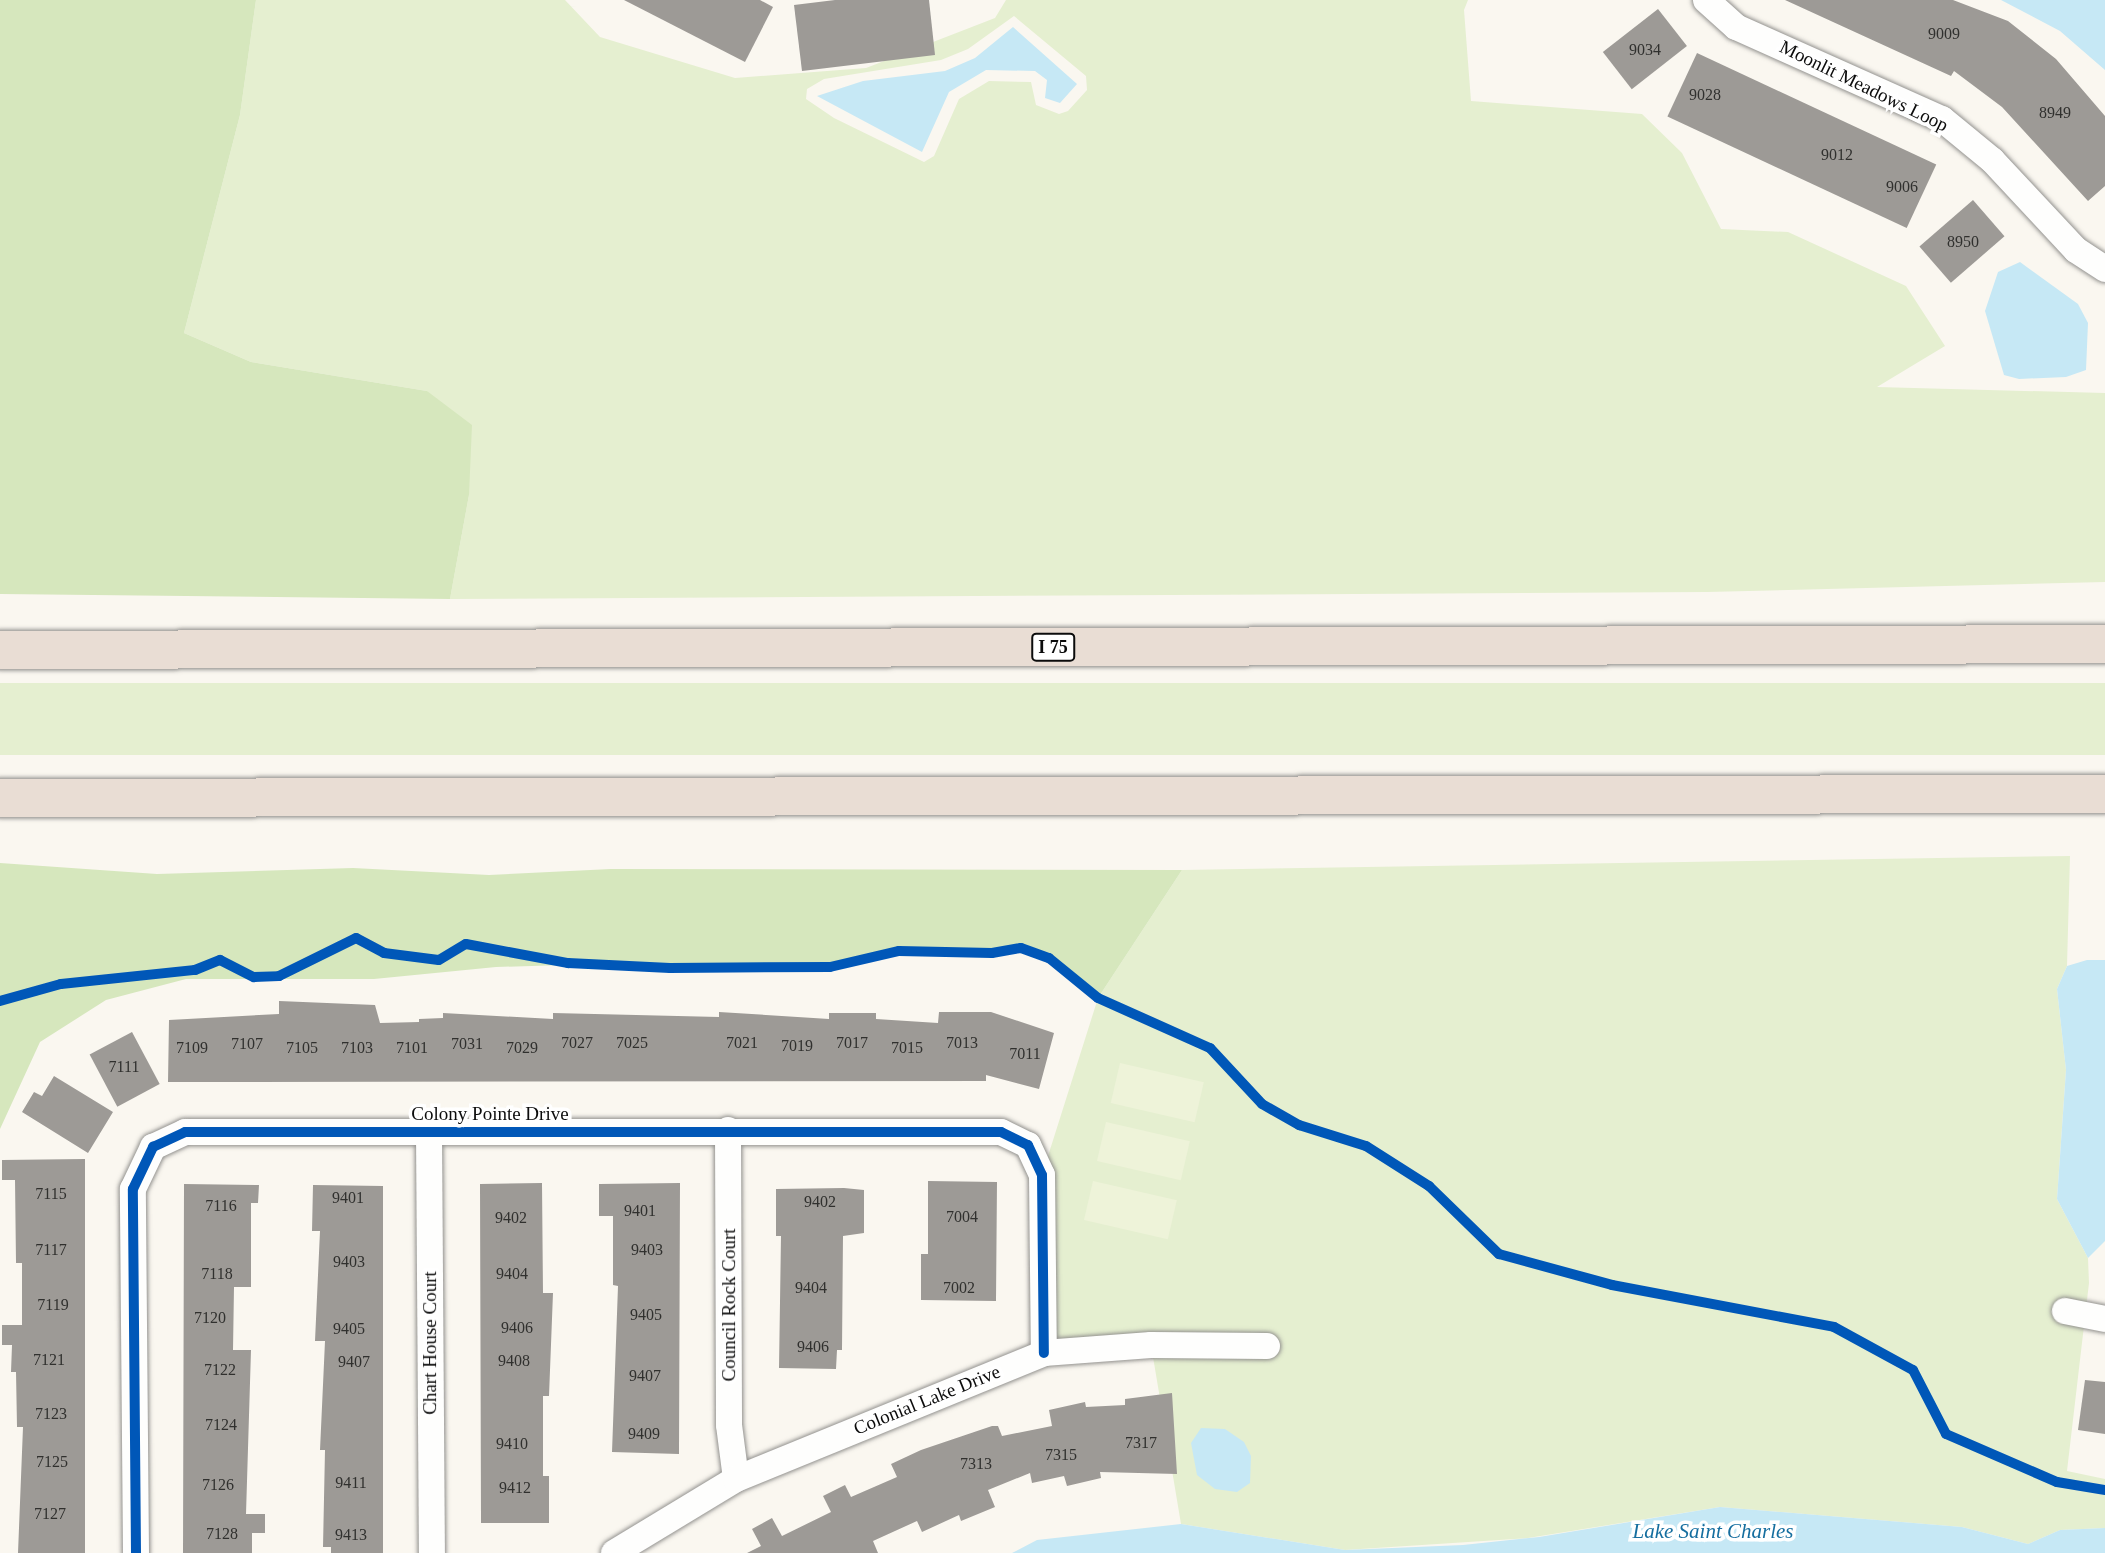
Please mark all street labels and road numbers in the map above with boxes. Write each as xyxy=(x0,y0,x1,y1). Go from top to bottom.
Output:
street label: Moonlit Meadows Loop xyxy=(1776,35,1952,137)
road number: I 75 xyxy=(1030,632,1076,662)
street label: Colony Pointe Drive xyxy=(411,1103,569,1125)
street label: Council Rock Court xyxy=(718,1228,740,1382)
street label: Chart House Court xyxy=(419,1271,441,1415)
street label: Colonial Lake Drive xyxy=(850,1360,1004,1440)

